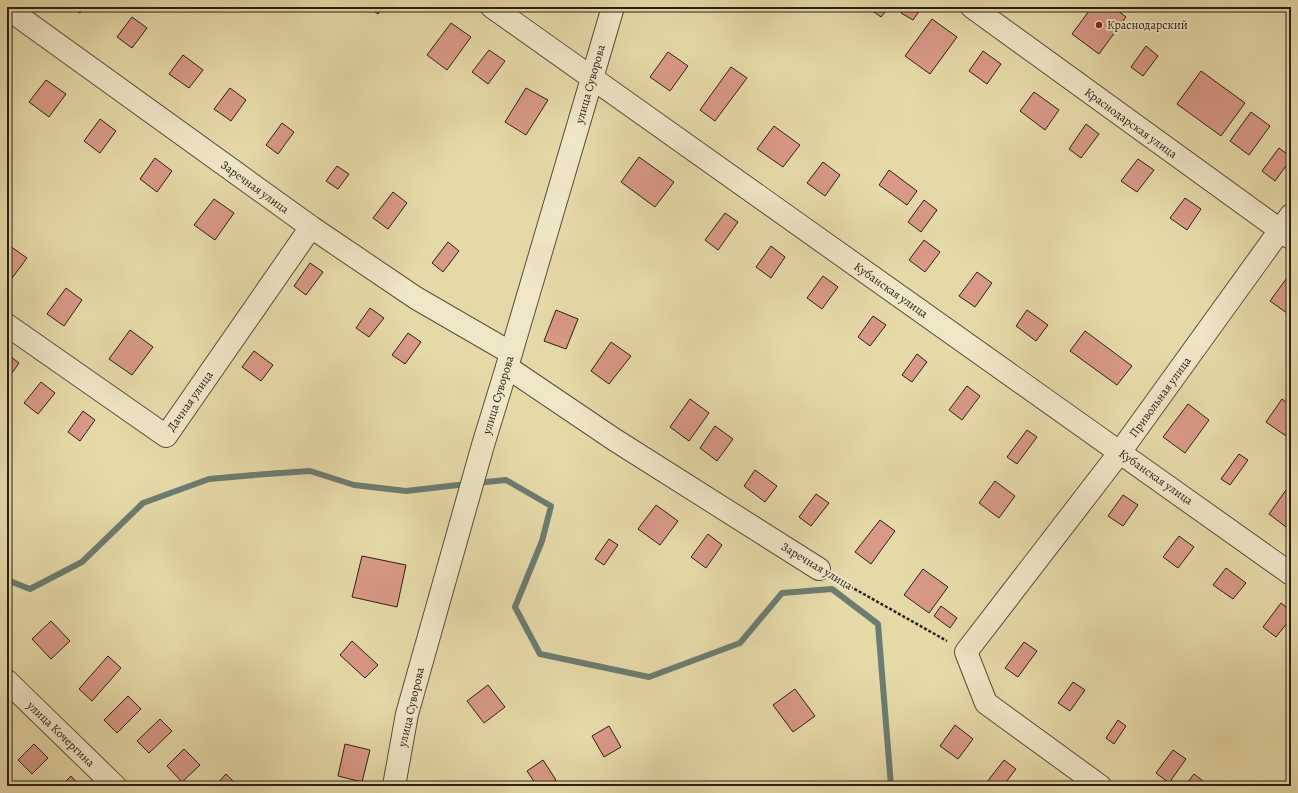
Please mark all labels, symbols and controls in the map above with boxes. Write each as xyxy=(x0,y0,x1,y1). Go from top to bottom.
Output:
place label: Краснодарский xyxy=(1107,17,1188,33)
marker: Краснодарский xyxy=(1094,20,1104,30)
street label: улица Суворова xyxy=(571,42,609,126)
street label: Краснодарская улица xyxy=(1081,84,1181,162)
street label: Заречная улица xyxy=(218,157,293,217)
street label: Кубанская улица xyxy=(851,258,932,322)
street label: улица Суворова xyxy=(478,353,518,437)
street label: Привольная улица xyxy=(1125,353,1195,441)
street label: Дачная улица xyxy=(163,367,217,434)
street label: Кубанская улица xyxy=(1116,445,1197,509)
street label: Заречная улица xyxy=(778,538,856,594)
street label: улица Суворова xyxy=(394,665,428,749)
street label: улица Кочергина xyxy=(23,697,99,771)

